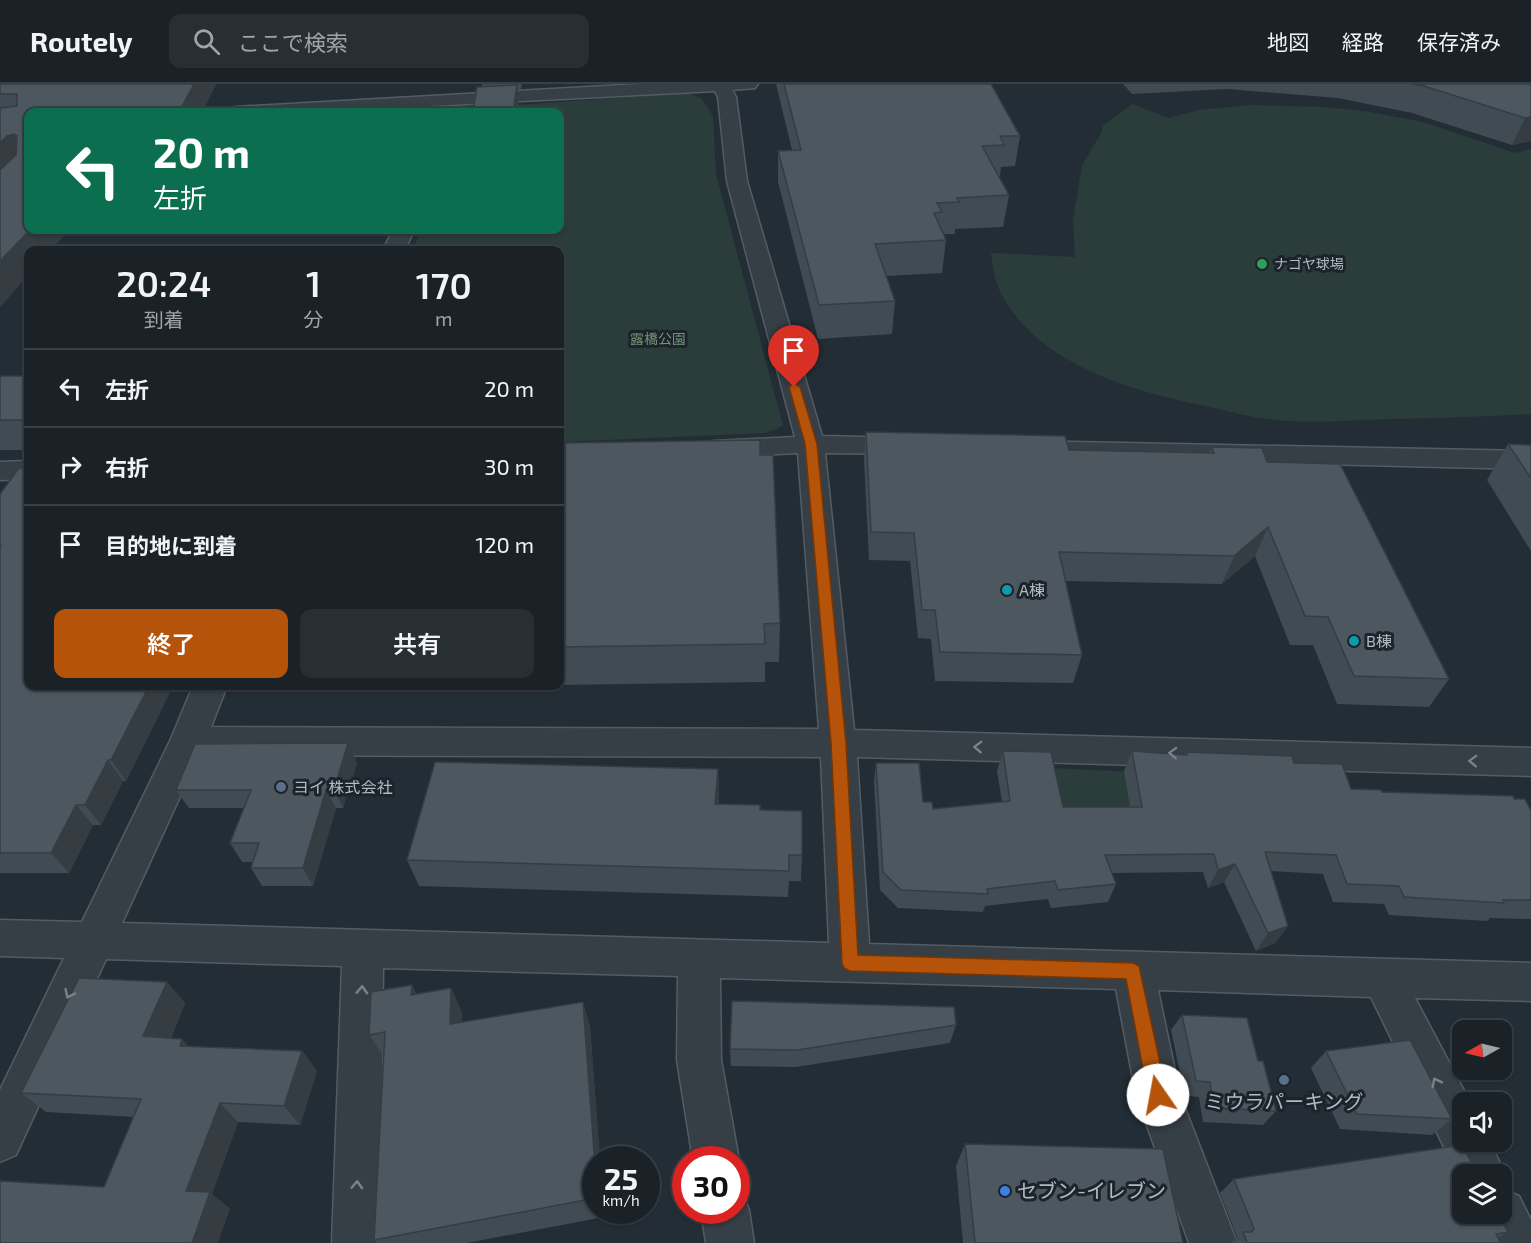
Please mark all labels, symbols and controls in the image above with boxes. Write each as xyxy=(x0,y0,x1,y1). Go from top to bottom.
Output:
search box xyxy=(169,14,589,68)
text: Routely xyxy=(30,24,133,58)
icon: search xyxy=(190,25,223,58)
text: ここで検索 xyxy=(238,29,348,55)
text: 地図 xyxy=(1267,29,1309,54)
text: 経路 xyxy=(1342,29,1384,54)
text: 保存済み xyxy=(1417,29,1501,54)
text: 20 m xyxy=(153,126,250,176)
icon: left xyxy=(54,132,132,210)
text: 左折 xyxy=(153,181,207,213)
place label: ナゴヤ球場 xyxy=(1274,255,1344,272)
marker: ナゴヤ球場 xyxy=(1255,257,1269,271)
text: 20:24 xyxy=(116,261,211,304)
text: 1 xyxy=(306,261,321,304)
text: 170 xyxy=(416,263,472,306)
text: m xyxy=(435,306,453,330)
text: 到着 xyxy=(144,307,184,331)
text: 分 xyxy=(303,307,323,331)
pin xyxy=(768,325,819,387)
park label: 露橋公園 xyxy=(630,330,686,347)
icon: arrive xyxy=(777,334,810,367)
icon: left xyxy=(54,372,87,405)
text: 20 m xyxy=(484,375,534,401)
text: 左折 xyxy=(105,376,149,402)
icon: right xyxy=(54,450,87,483)
text: 30 m xyxy=(484,453,534,479)
text: 右折 xyxy=(105,454,149,480)
icon: arrive xyxy=(54,528,87,561)
text: 120 m xyxy=(475,531,534,557)
text: 目的地に到着 xyxy=(105,532,237,558)
place label: A棟 xyxy=(1019,580,1045,599)
marker: A棟 xyxy=(1000,583,1014,597)
button: 終了 xyxy=(54,609,288,678)
button: 共有 xyxy=(300,609,534,678)
place label: B棟 xyxy=(1366,631,1392,650)
marker: B棟 xyxy=(1347,634,1361,648)
one-way arrow xyxy=(973,741,982,754)
one-way arrow xyxy=(1168,747,1177,759)
one-way arrow xyxy=(1468,755,1477,767)
place label: ヨイ 株式会社 xyxy=(293,777,393,796)
marker: ヨイ 株式会社 xyxy=(274,780,288,794)
one-way arrow xyxy=(356,985,369,994)
one-way arrow xyxy=(64,988,76,999)
north arrow xyxy=(1452,1020,1512,1080)
map controls xyxy=(1452,1020,1512,1224)
position arrow xyxy=(1126,1063,1190,1127)
marker: ミウラパーキング xyxy=(1277,1073,1291,1087)
one-way arrow xyxy=(1432,1078,1444,1089)
place label: ミウラパーキング xyxy=(1204,1089,1364,1113)
button: sound xyxy=(1452,1092,1512,1152)
speed limit sign: 30 xyxy=(672,1146,750,1224)
text: 25 xyxy=(604,1160,638,1196)
button: layers xyxy=(1452,1164,1512,1224)
place label: セブン-イレブン xyxy=(1017,1178,1166,1202)
one-way arrow xyxy=(351,1180,363,1189)
marker: セブン-イレブン xyxy=(998,1184,1012,1198)
text: km/h xyxy=(602,1191,640,1209)

